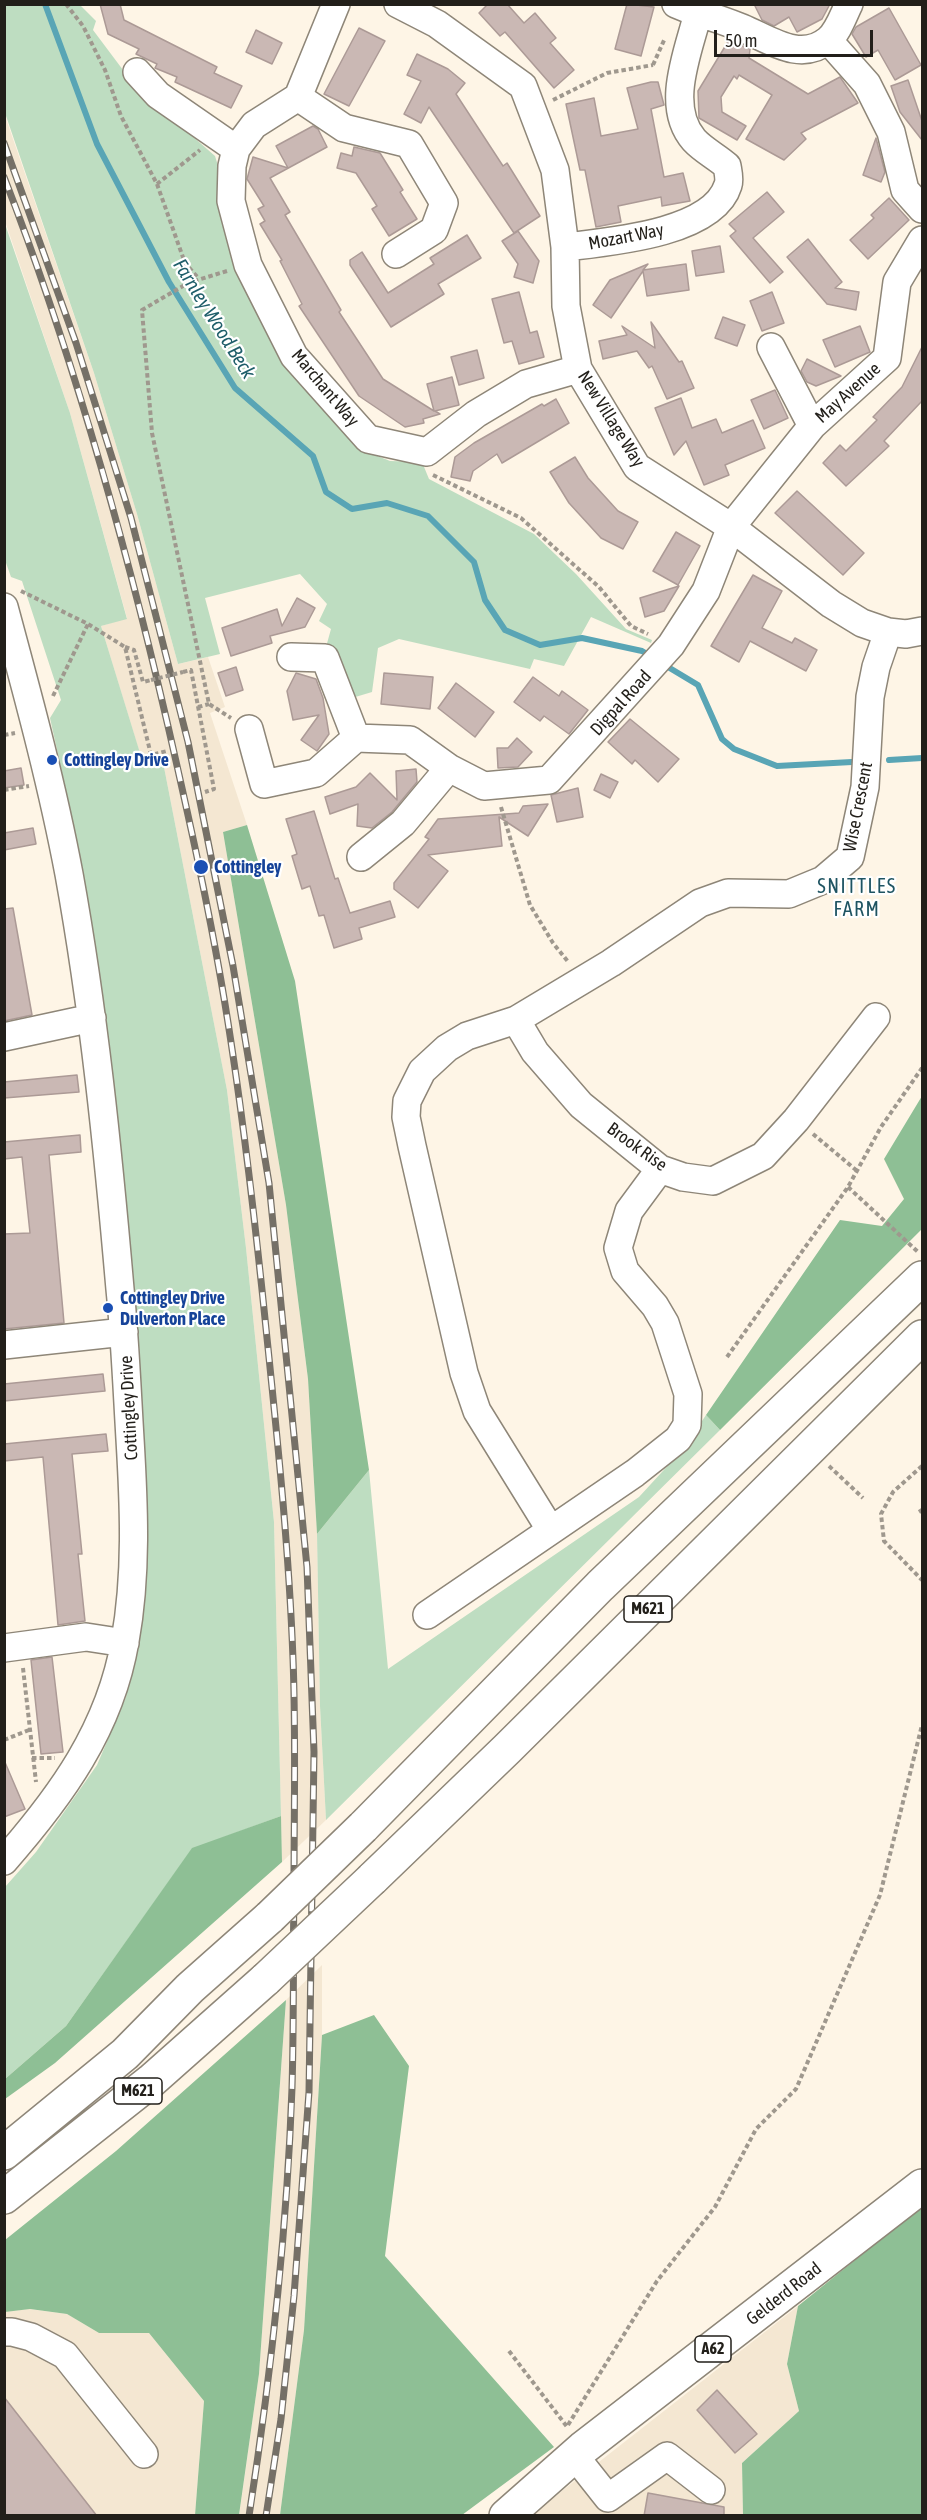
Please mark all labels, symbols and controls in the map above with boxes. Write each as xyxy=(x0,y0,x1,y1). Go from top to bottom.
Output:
scale bar xyxy=(717,18,876,56)
text: 50 m xyxy=(725,30,757,51)
street label: Mozart Way xyxy=(587,219,665,255)
water label: Farnley Wood Beck xyxy=(168,255,260,383)
street label: Marchant Way xyxy=(286,345,364,431)
street label: May Avenue xyxy=(811,358,885,428)
street label: New Village Way xyxy=(573,367,649,471)
street label: Digpal Road xyxy=(586,666,656,740)
place label: Cottingley Drive xyxy=(64,749,169,771)
marker: Cottingley Drive xyxy=(45,753,59,767)
street label: Wise Crescent xyxy=(839,760,877,854)
place label: Cottingley xyxy=(214,856,282,878)
marker: Cottingley xyxy=(192,858,210,876)
district label: SNITTLES FARM xyxy=(817,875,897,922)
street label: Brook Rise xyxy=(603,1118,671,1176)
place label: Cottingley Drive Dulverton Place xyxy=(120,1287,225,1330)
marker: Cottingley Drive Dulverton Place xyxy=(101,1301,115,1315)
street label: Cottingley Drive xyxy=(115,1355,143,1461)
road number: M621 xyxy=(624,1596,672,1622)
road number: M621 xyxy=(114,2078,162,2104)
street label: Gelderd Road xyxy=(742,2258,826,2330)
road number: A62 xyxy=(695,2336,731,2362)

